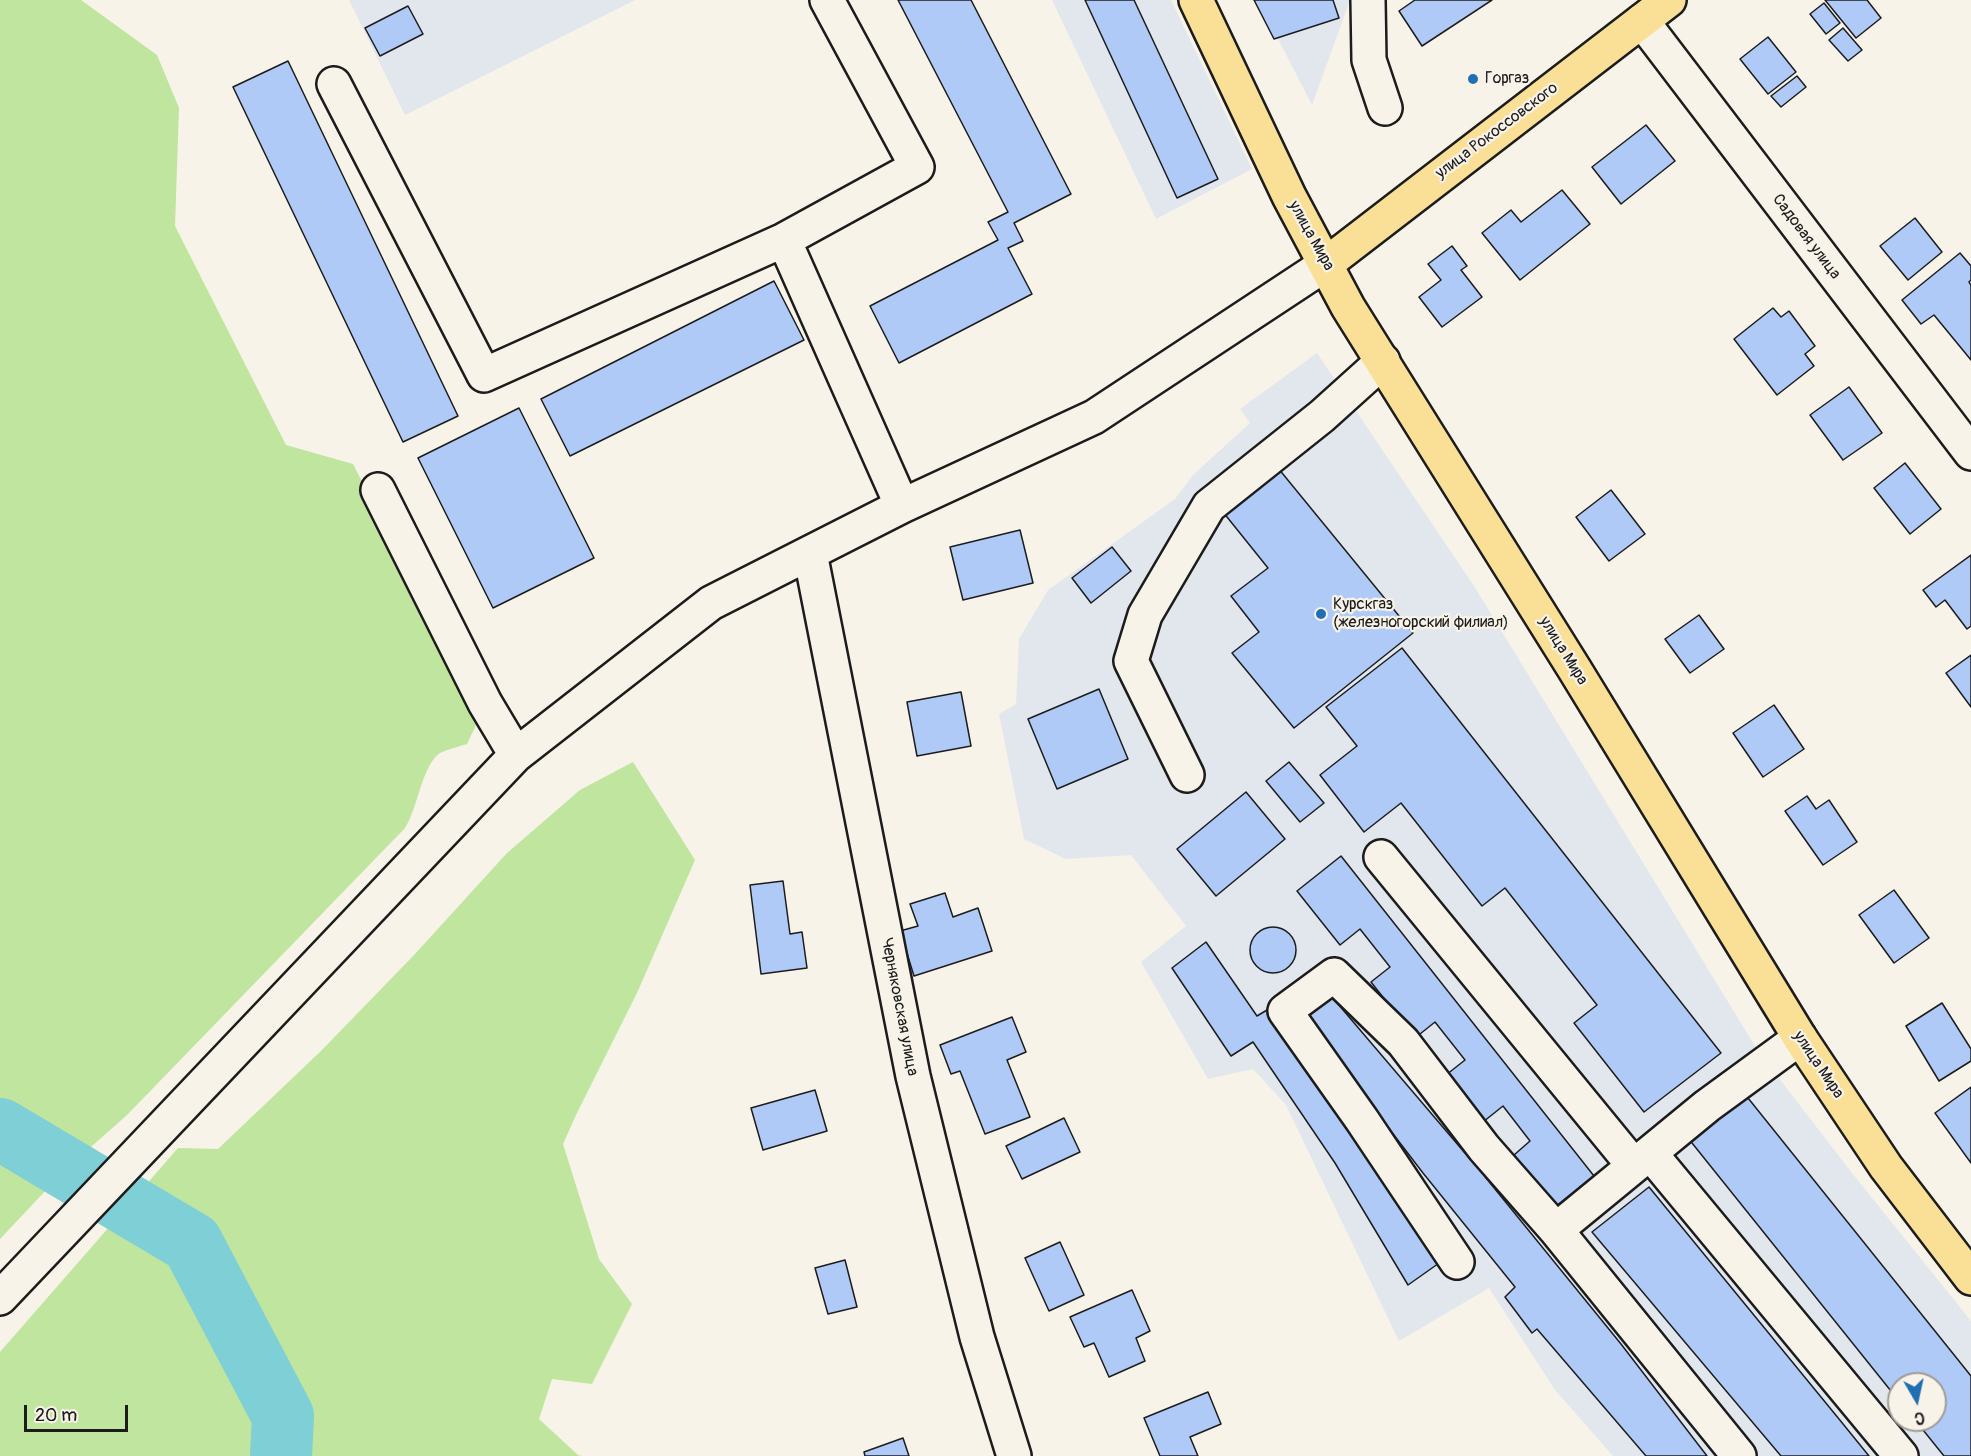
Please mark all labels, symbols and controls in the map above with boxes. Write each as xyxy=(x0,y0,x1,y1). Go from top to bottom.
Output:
place label: Горгаз xyxy=(1485,69,1529,89)
marker: Горгаз xyxy=(1466,72,1480,86)
street label: улица Рокоссовского xyxy=(1432,79,1562,183)
street label: Садовая улица xyxy=(1768,191,1844,283)
street label: улица Мира xyxy=(1284,198,1338,274)
place label: Курскгаз (железногорский филиал) xyxy=(1333,595,1509,633)
marker: Курскгаз (железногорский филиал) xyxy=(1314,607,1328,621)
street label: улица Мира xyxy=(1534,613,1592,689)
street label: Черняковская улица xyxy=(876,936,922,1078)
street label: улица Мира xyxy=(1789,1028,1847,1102)
north arrow xyxy=(1887,1372,1947,1432)
scale bar xyxy=(27,1393,130,1431)
text: 20 m xyxy=(35,1404,77,1427)
text: С xyxy=(1913,1407,1926,1428)

